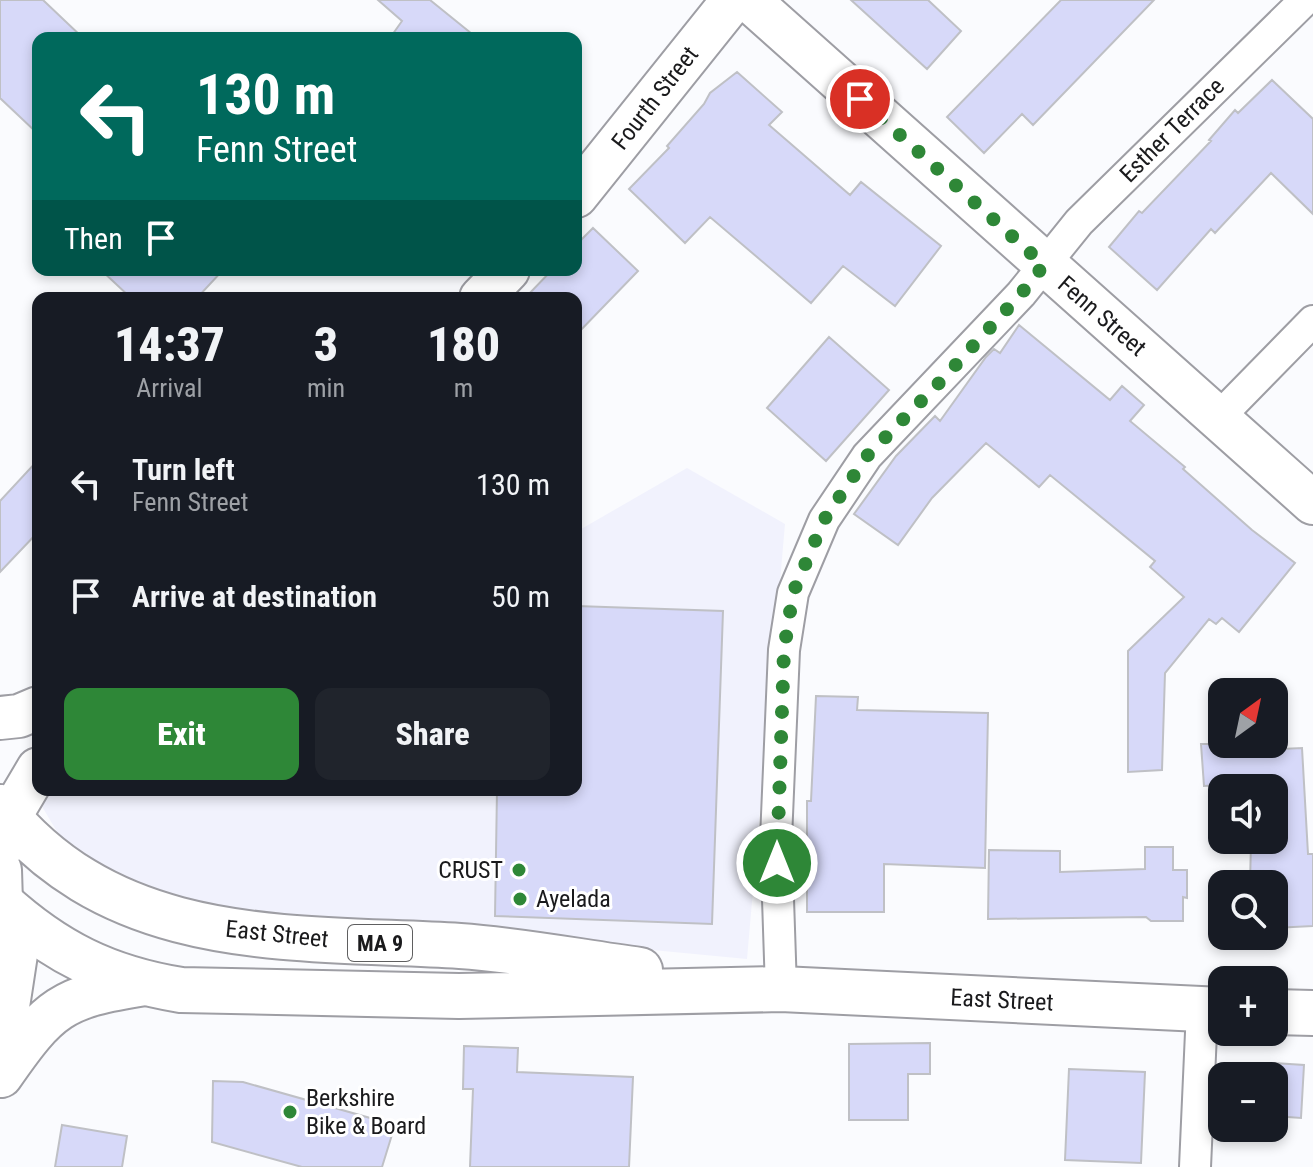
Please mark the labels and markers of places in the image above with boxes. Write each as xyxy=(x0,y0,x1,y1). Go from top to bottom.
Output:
pin xyxy=(826,65,894,133)
place label: CRUST xyxy=(438,856,503,884)
marker: CRUST xyxy=(510,861,528,879)
place label: Ayelada xyxy=(536,885,611,913)
marker: Ayelada xyxy=(511,890,529,908)
place label: Berkshire Bike & Board xyxy=(306,1084,426,1140)
marker: Berkshire Bike & Board xyxy=(281,1103,299,1121)

